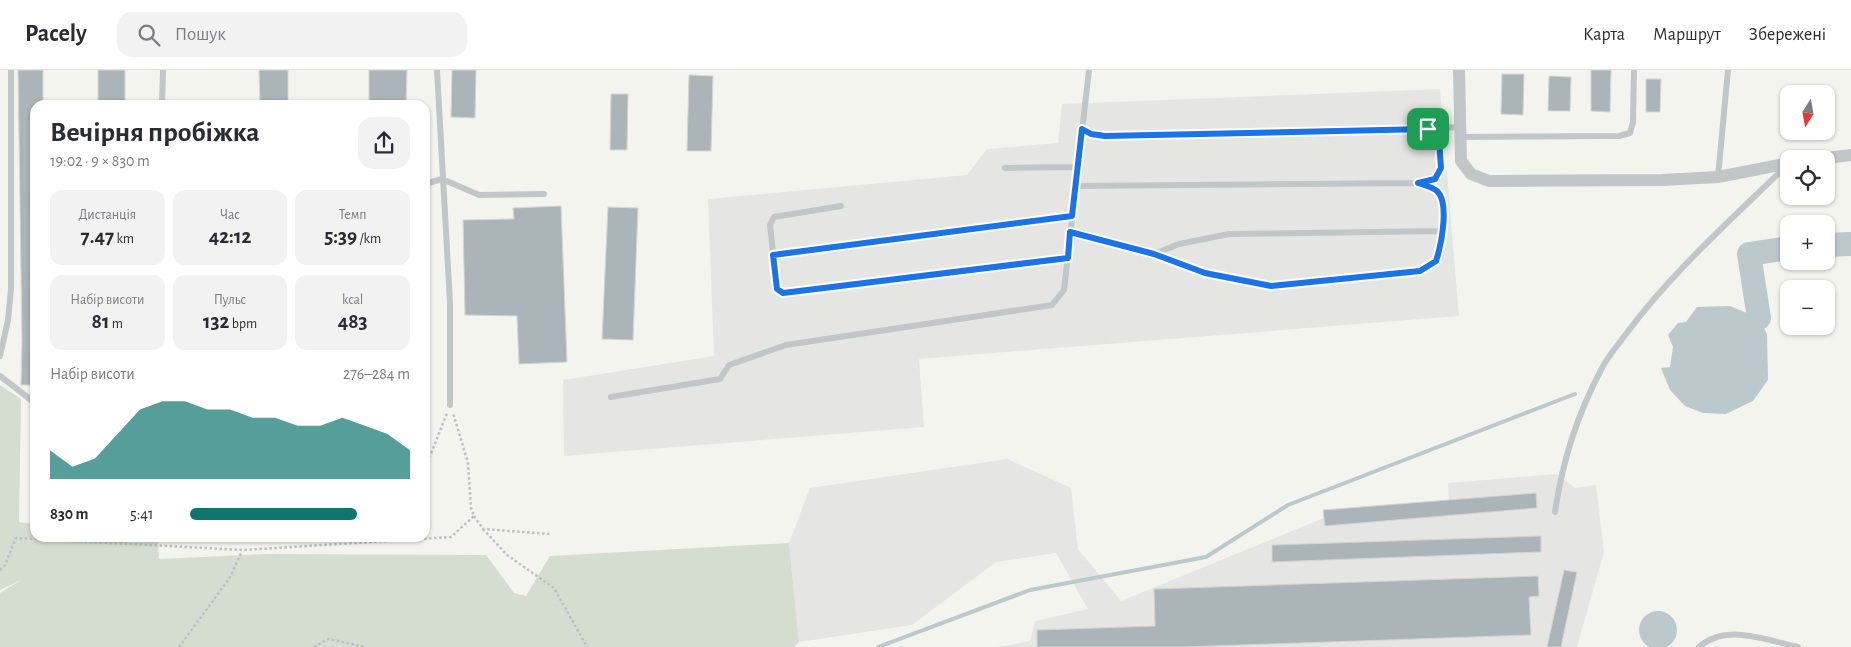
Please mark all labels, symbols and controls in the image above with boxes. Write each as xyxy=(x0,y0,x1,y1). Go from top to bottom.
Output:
search box xyxy=(117,12,467,57)
icon: search xyxy=(135,21,163,49)
text: Pacely xyxy=(25,22,87,46)
text: Пошук xyxy=(175,25,226,44)
text: Карта xyxy=(1583,26,1625,44)
text: Маршрут xyxy=(1653,26,1721,44)
text: Збережені xyxy=(1749,26,1826,44)
north arrow xyxy=(1780,85,1835,140)
map controls xyxy=(1780,85,1835,335)
pin xyxy=(1407,108,1449,150)
icon: arrive xyxy=(1414,115,1442,143)
button: share xyxy=(358,117,410,169)
text: Вечірня пробіжка xyxy=(50,119,260,147)
button: locate xyxy=(1780,150,1835,205)
text: 19:02 · 9 × 830 m xyxy=(50,153,150,169)
text: Дистанція xyxy=(78,208,136,222)
text: Час xyxy=(220,208,240,222)
text: Темп xyxy=(339,208,367,222)
button: + xyxy=(1780,215,1835,270)
text: 7.47 xyxy=(81,226,114,247)
text: 42:12 xyxy=(209,226,251,247)
text: 5:39 xyxy=(324,226,357,247)
text: km xyxy=(114,232,134,246)
text: /km xyxy=(357,232,381,246)
button: − xyxy=(1780,280,1835,335)
text: Набір висоти xyxy=(70,293,144,307)
text: Пульс xyxy=(214,293,246,307)
text: kcal xyxy=(342,293,363,307)
text: 81 xyxy=(92,311,110,332)
text: 132 xyxy=(203,311,229,332)
text: 483 xyxy=(338,311,368,332)
text: m xyxy=(110,317,123,331)
text: bpm xyxy=(229,317,257,331)
text: Набір висоти xyxy=(50,366,135,382)
text: 276–284 m xyxy=(343,366,410,382)
text: 830 m xyxy=(50,506,88,522)
text: 5:41 xyxy=(130,506,154,522)

